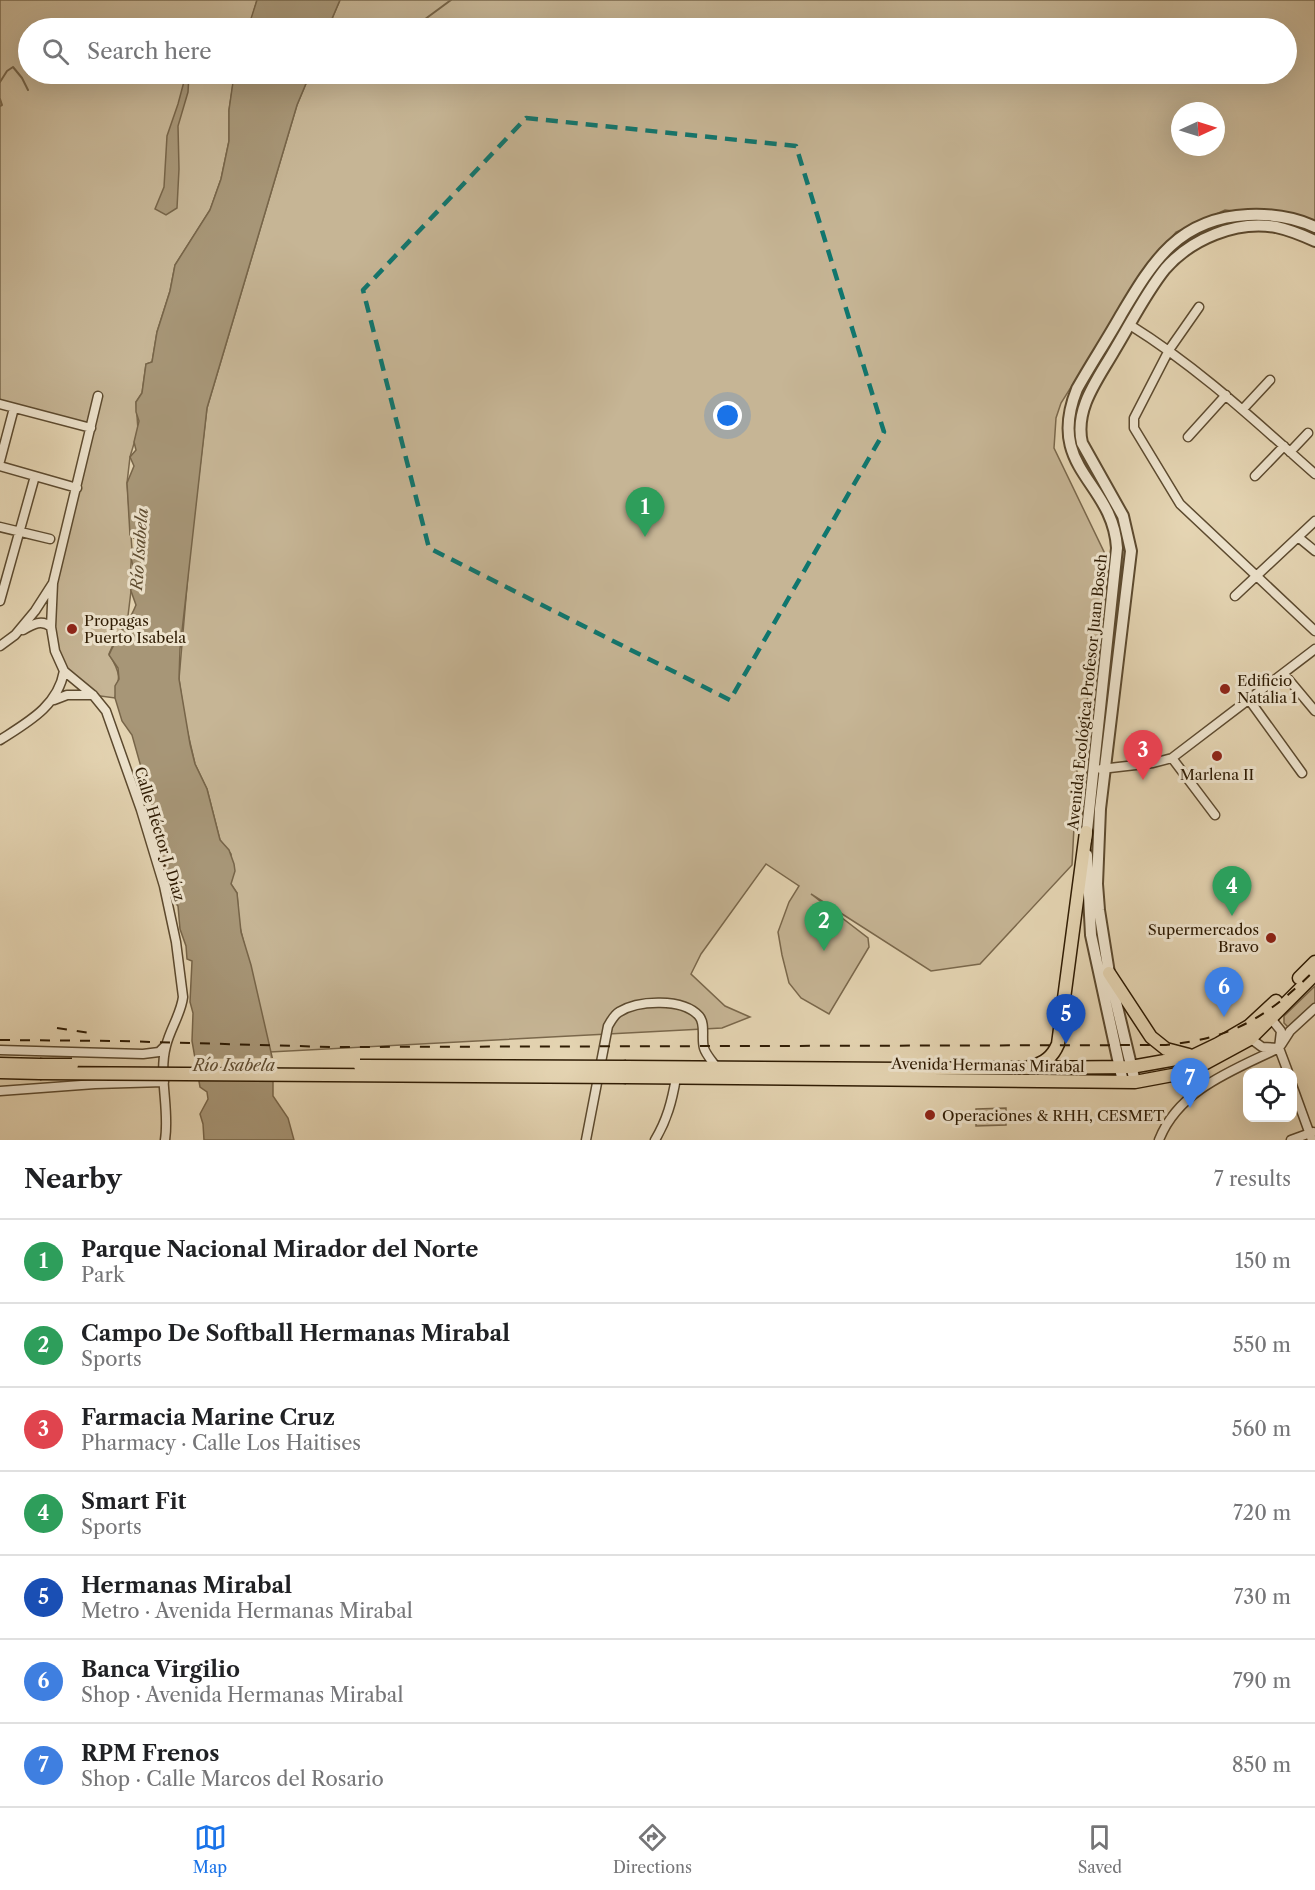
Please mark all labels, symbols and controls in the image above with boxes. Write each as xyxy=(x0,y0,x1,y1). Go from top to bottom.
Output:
search box xyxy=(18,18,1297,84)
icon: search xyxy=(39,35,72,68)
text: Search here xyxy=(87,38,212,65)
north arrow xyxy=(1171,102,1225,156)
your location xyxy=(713,401,742,430)
pin: 1 xyxy=(626,488,664,537)
water label: Río Isabela xyxy=(126,507,152,593)
street label: Avenida Ecológica Profesor Juan Bosch xyxy=(1063,552,1111,832)
place label: Propagas Puerto Isabela xyxy=(84,611,186,647)
marker: Propagas Puerto Isabela xyxy=(65,622,79,636)
place label: Edificio Natalia 1 xyxy=(1237,671,1298,707)
marker: Edificio Natalia 1 xyxy=(1218,682,1232,696)
pin: 3 xyxy=(1124,730,1162,780)
marker: Marlena II xyxy=(1210,749,1224,763)
street label: Calle Héctor J. Díaz xyxy=(131,764,190,904)
place label: Marlena II xyxy=(1180,765,1254,784)
pin: 4 xyxy=(1212,866,1252,916)
pin: 2 xyxy=(804,902,844,951)
place label: Supermercados Bravo xyxy=(1148,920,1259,956)
marker: Supermercados Bravo xyxy=(1264,931,1278,945)
pin: 6 xyxy=(1204,968,1244,1017)
pin: 5 xyxy=(1046,994,1086,1044)
street label: Avenida Hermanas Mirabal xyxy=(890,1054,1085,1076)
water label: Río Isabela xyxy=(191,1055,276,1075)
pin: 7 xyxy=(1170,1058,1210,1108)
map controls xyxy=(1243,1068,1297,1122)
button: locate xyxy=(1243,1068,1297,1122)
place label: Operaciones & RHH, CESMET xyxy=(942,1106,1165,1125)
marker: Operaciones & RHH, CESMET xyxy=(923,1108,937,1122)
text: Nearby xyxy=(24,1163,122,1195)
text: 7 results xyxy=(1214,1167,1291,1191)
text: Parque Nacional Mirador del Norte xyxy=(81,1236,478,1263)
text: 1 xyxy=(39,1249,48,1273)
text: 150 m xyxy=(1235,1249,1291,1273)
text: Park xyxy=(81,1263,124,1287)
text: Campo De Softball Hermanas Mirabal xyxy=(81,1320,510,1347)
text: 2 xyxy=(38,1333,49,1357)
text: 550 m xyxy=(1233,1333,1291,1357)
text: Sports xyxy=(81,1347,142,1371)
text: Farmacia Marine Cruz xyxy=(81,1404,335,1431)
text: 3 xyxy=(38,1417,49,1441)
text: 560 m xyxy=(1232,1417,1291,1441)
text: Pharmacy · Calle Los Haitises xyxy=(81,1431,361,1455)
text: Smart Fit xyxy=(81,1488,186,1515)
text: 4 xyxy=(38,1501,49,1525)
text: 720 m xyxy=(1233,1501,1291,1525)
text: Sports xyxy=(81,1515,142,1539)
text: Hermanas Mirabal xyxy=(81,1572,292,1599)
text: 5 xyxy=(38,1585,49,1609)
text: 730 m xyxy=(1234,1585,1291,1609)
text: Metro · Avenida Hermanas Mirabal xyxy=(81,1599,413,1623)
text: Banca Virgilio xyxy=(81,1656,240,1683)
text: 6 xyxy=(38,1669,49,1693)
text: 790 m xyxy=(1233,1669,1291,1693)
text: Shop · Avenida Hermanas Mirabal xyxy=(81,1683,403,1707)
text: RPM Frenos xyxy=(81,1740,219,1767)
text: 7 xyxy=(38,1753,49,1777)
text: 850 m xyxy=(1232,1753,1291,1777)
text: Shop · Calle Marcos del Rosario xyxy=(81,1767,384,1791)
tab: Map xyxy=(193,1821,227,1877)
tab: Directions xyxy=(613,1821,692,1877)
tab: Saved xyxy=(1078,1821,1122,1877)

